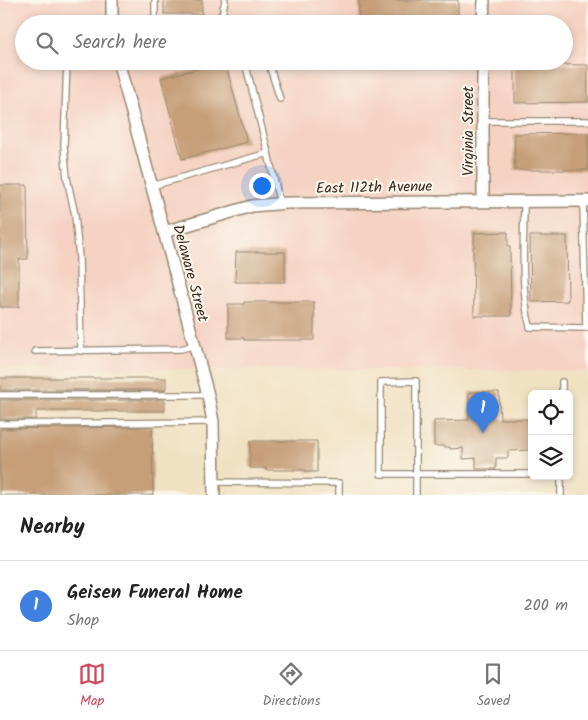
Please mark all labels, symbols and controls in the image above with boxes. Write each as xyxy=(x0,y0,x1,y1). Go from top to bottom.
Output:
search box xyxy=(15,15,573,70)
text: Search here xyxy=(73,28,167,58)
icon: search xyxy=(33,29,61,57)
street label: Virginia Street xyxy=(457,86,481,176)
your location xyxy=(249,173,275,199)
street label: East 112th Avenue xyxy=(316,175,433,201)
street label: Delaware Street xyxy=(165,222,215,325)
map controls xyxy=(528,390,573,480)
button: locate xyxy=(528,390,573,435)
pin: 1 xyxy=(467,392,499,433)
button: layers xyxy=(528,435,573,480)
text: Nearby xyxy=(20,511,85,544)
text: Geisen Funeral Home xyxy=(67,578,243,608)
text: 1 xyxy=(34,593,38,618)
text: 200 m xyxy=(524,593,568,618)
text: Shop xyxy=(67,608,99,633)
tab: Map xyxy=(78,660,106,712)
tab: Directions xyxy=(262,660,320,712)
tab: Saved xyxy=(477,660,510,712)

